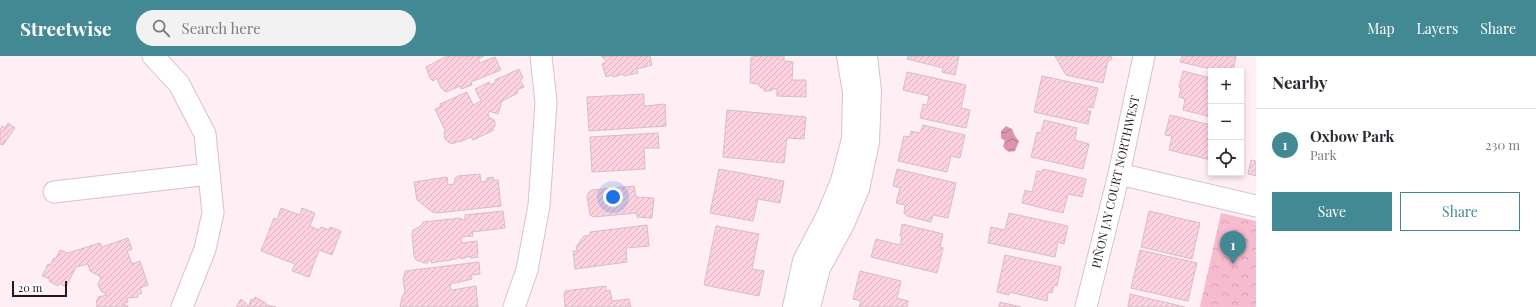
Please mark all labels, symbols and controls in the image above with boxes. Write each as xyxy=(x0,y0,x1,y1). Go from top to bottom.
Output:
search box xyxy=(136,10,416,46)
text: Streetwise xyxy=(20,15,112,41)
icon: search xyxy=(150,17,172,39)
text: Search here xyxy=(182,18,261,38)
text: Map xyxy=(1367,19,1395,38)
text: Layers xyxy=(1417,19,1458,38)
text: Share xyxy=(1480,19,1516,38)
map controls xyxy=(1208,68,1244,176)
button: + xyxy=(1208,68,1244,104)
text: Nearby xyxy=(1272,71,1327,93)
street label: PIÑON JAY COURT NORTHWEST xyxy=(1087,93,1143,270)
button: − xyxy=(1208,104,1244,140)
text: Oxbow Park xyxy=(1310,126,1394,146)
text: 1 xyxy=(1283,136,1287,153)
text: 230 m xyxy=(1485,136,1520,153)
button: locate xyxy=(1208,140,1244,176)
text: Park xyxy=(1310,146,1337,163)
your location xyxy=(603,187,623,207)
button: Save xyxy=(1272,192,1392,231)
button: Share xyxy=(1400,192,1520,231)
pin: 1 xyxy=(1220,231,1246,264)
scale bar xyxy=(12,279,67,298)
text: 20 m xyxy=(18,280,42,295)

